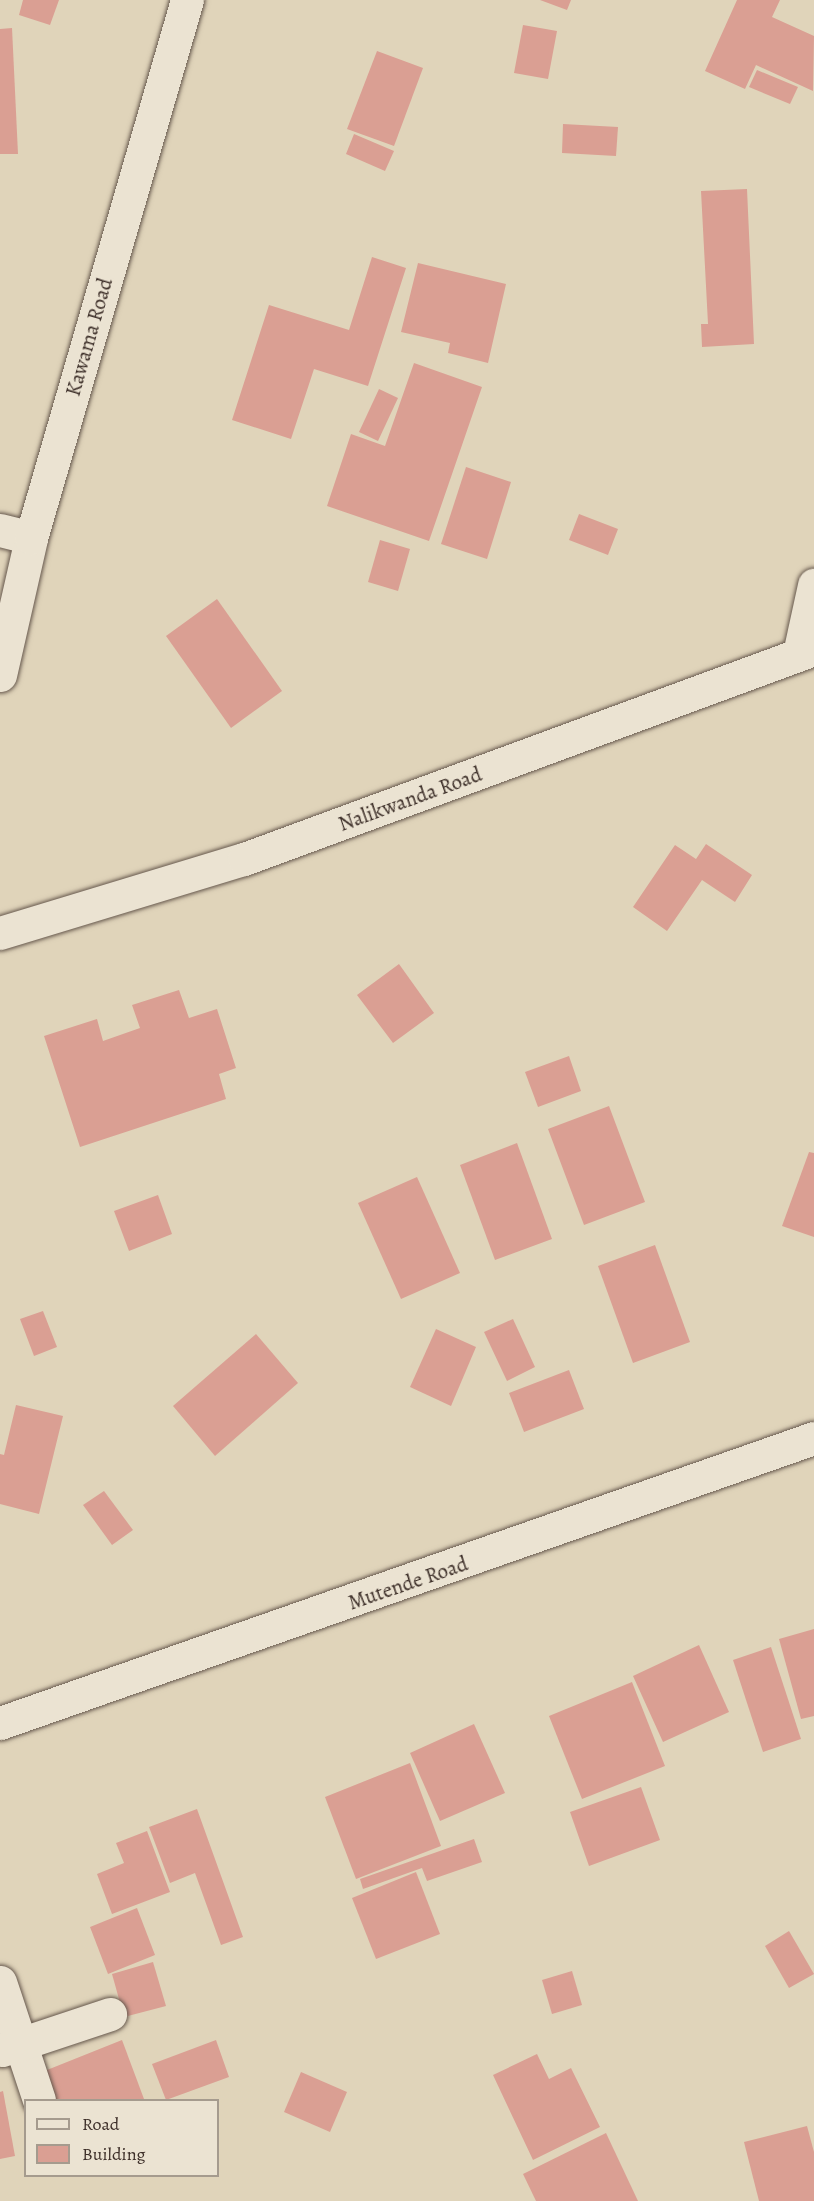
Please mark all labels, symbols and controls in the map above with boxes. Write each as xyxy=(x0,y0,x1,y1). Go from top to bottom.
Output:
street label: Kawama Road xyxy=(60,275,118,399)
street label: Nalikwanda Road xyxy=(335,761,485,837)
street label: Mutende Road xyxy=(345,1551,471,1615)
legend xyxy=(24,2099,219,2177)
text: Road xyxy=(82,2112,119,2136)
text: Building xyxy=(82,2142,146,2166)

